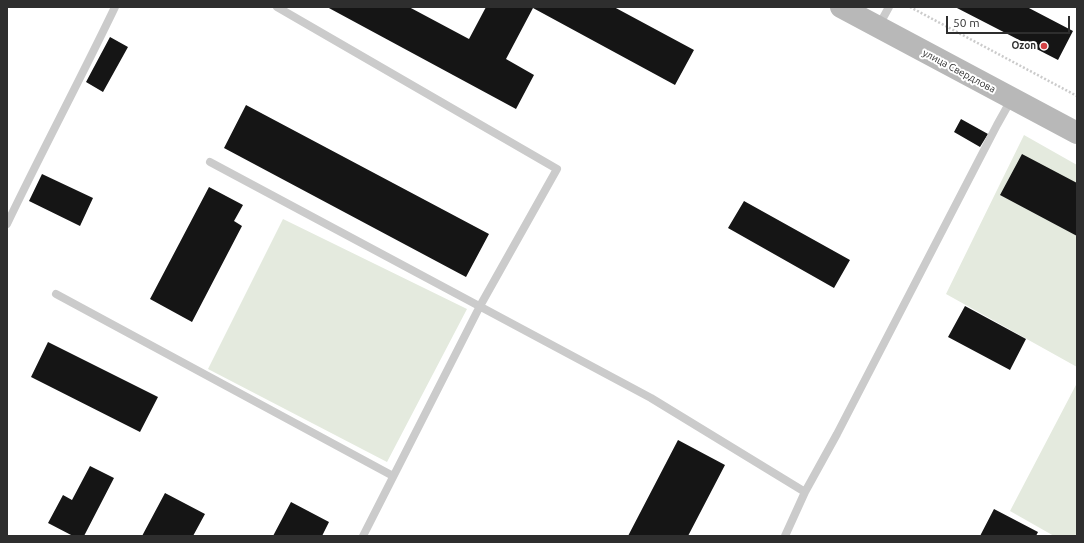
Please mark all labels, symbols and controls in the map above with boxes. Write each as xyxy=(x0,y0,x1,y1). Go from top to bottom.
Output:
scale bar xyxy=(948,8,1072,34)
text: 50 m xyxy=(953,16,980,29)
place label: Ozon xyxy=(1011,40,1036,52)
marker: Ozon xyxy=(1039,41,1049,51)
street label: улица Свердлова xyxy=(920,47,998,95)

